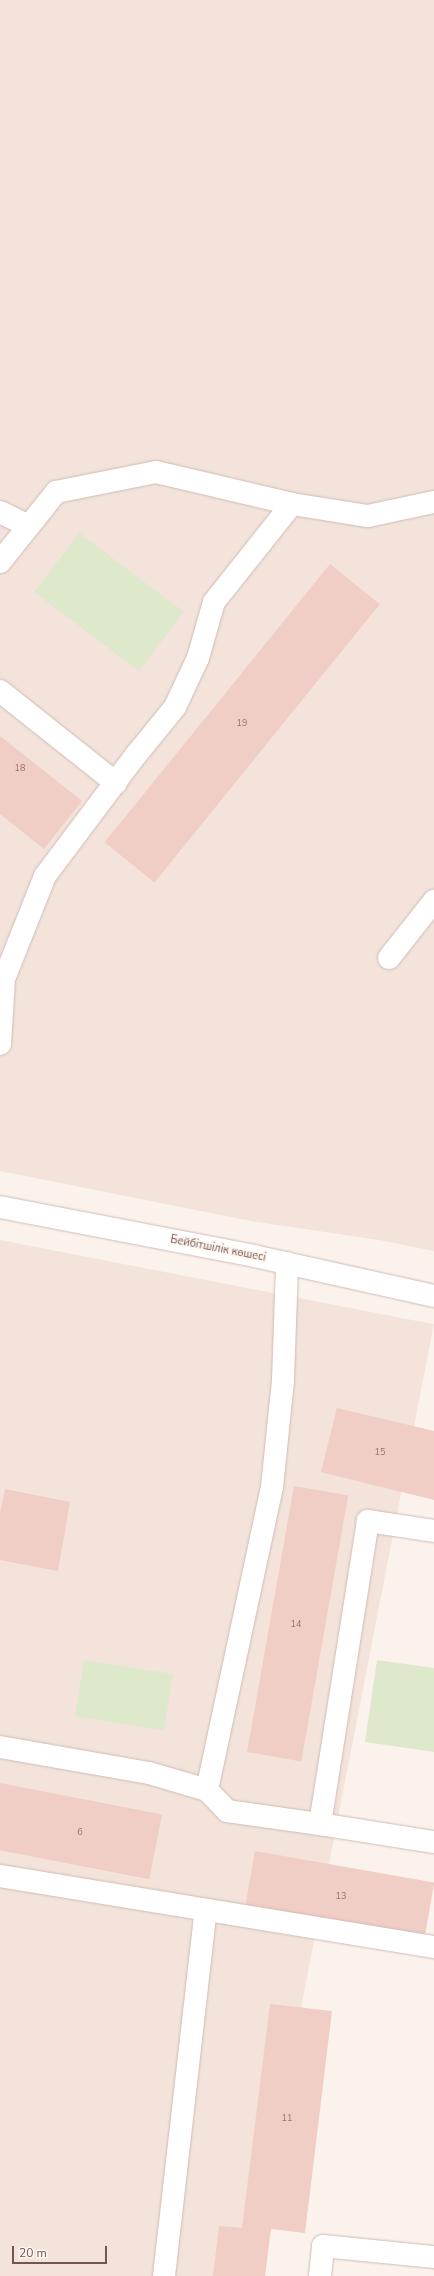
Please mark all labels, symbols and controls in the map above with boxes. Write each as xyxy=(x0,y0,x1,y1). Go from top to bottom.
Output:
house number: 19 xyxy=(237,718,247,728)
house number: 18 xyxy=(15,763,25,773)
street label: Бейбітшілік көшесі xyxy=(169,1233,267,1265)
house number: 15 xyxy=(375,1447,385,1457)
house number: 14 xyxy=(291,1619,301,1629)
house number: 6 xyxy=(77,1827,83,1837)
house number: 13 xyxy=(336,1891,346,1901)
house number: 11 xyxy=(282,2113,292,2123)
scale bar xyxy=(14,2238,109,2264)
text: 20 m xyxy=(19,2245,47,2261)

